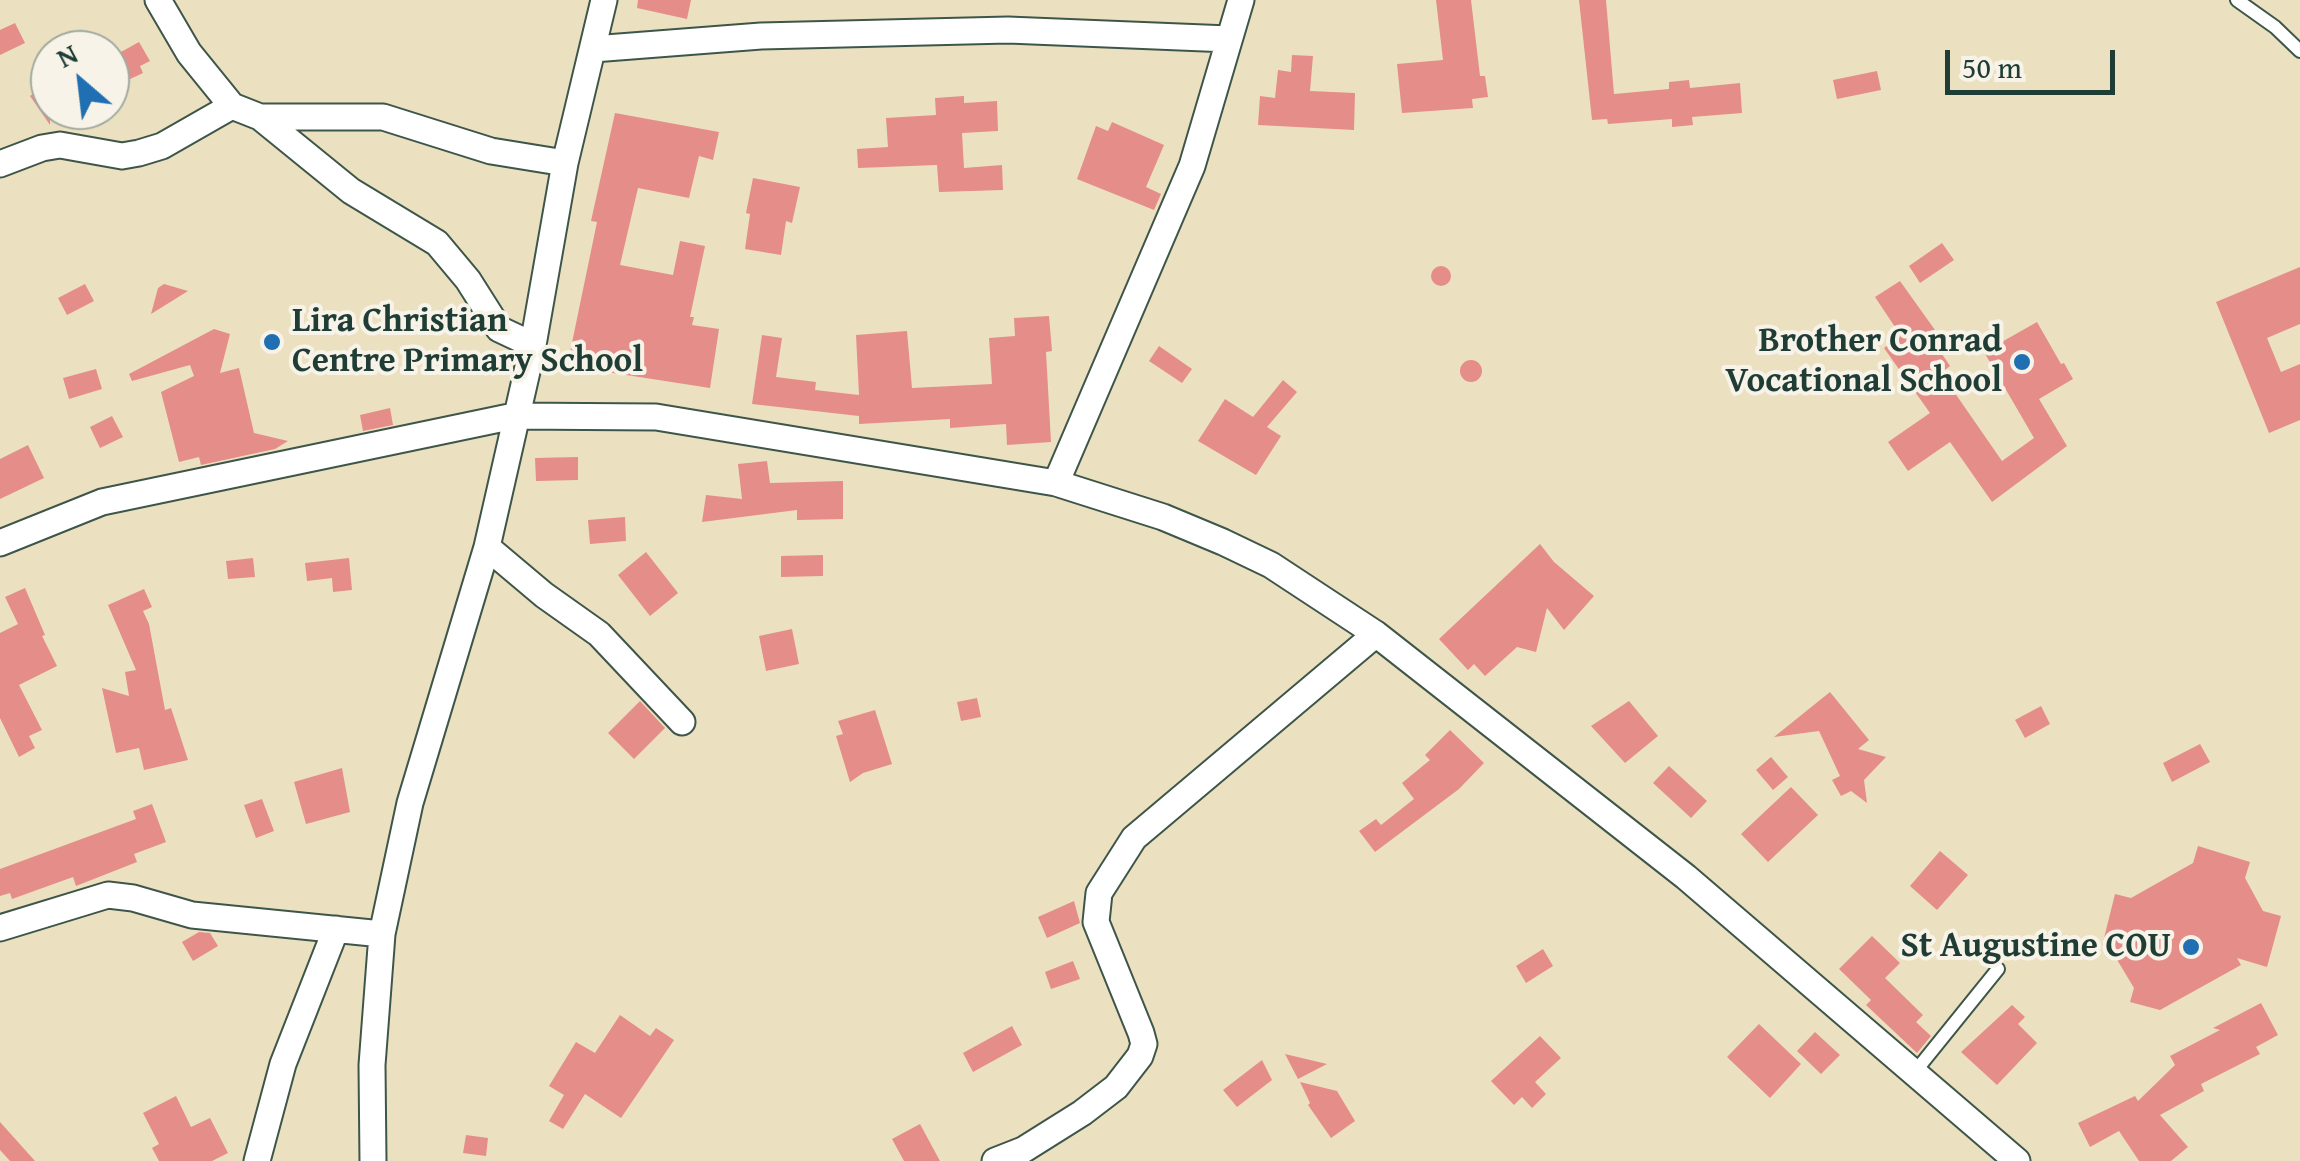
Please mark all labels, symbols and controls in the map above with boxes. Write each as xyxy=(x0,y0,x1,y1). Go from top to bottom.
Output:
north arrow xyxy=(30,30,130,130)
scale bar xyxy=(1950,30,2120,92)
text: N xyxy=(49,32,85,77)
text: 50 m xyxy=(1962,45,2022,89)
place label: Lira Christian Centre Primary School xyxy=(292,301,643,383)
place label: Brother Conrad Vocational School xyxy=(1725,321,2002,403)
marker: Lira Christian Centre Primary School xyxy=(261,331,283,353)
marker: Brother Conrad Vocational School xyxy=(2011,351,2033,373)
place label: St Augustine COU xyxy=(1901,926,2171,968)
marker: St Augustine COU xyxy=(2180,936,2202,958)

